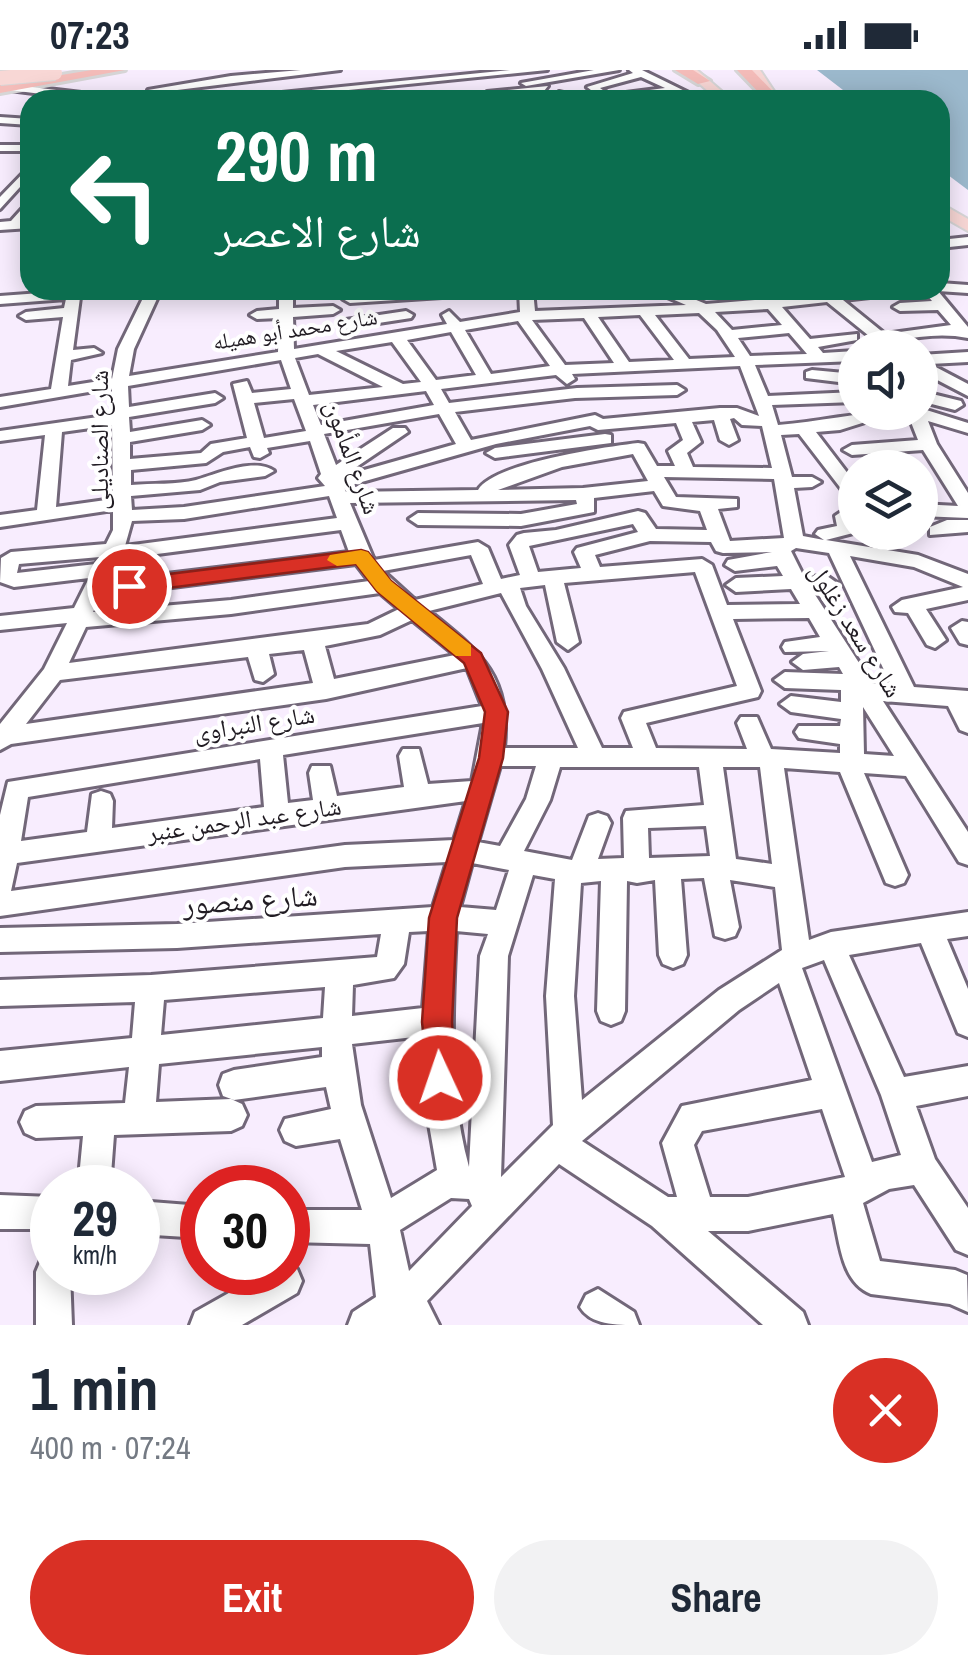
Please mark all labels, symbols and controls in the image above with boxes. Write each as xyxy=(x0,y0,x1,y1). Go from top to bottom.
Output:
text: 07:23 xyxy=(50,10,130,61)
text: 290 m xyxy=(215,109,378,203)
icon: left xyxy=(50,130,180,260)
text: شارع الاعصر xyxy=(215,200,421,261)
street label: شارع محمد أبو هميله xyxy=(211,301,379,357)
map controls xyxy=(838,330,938,550)
button: sound xyxy=(838,330,938,430)
street label: شارع الصناديلى xyxy=(82,370,116,510)
street label: شارع المأمون xyxy=(317,395,389,519)
button: layers xyxy=(838,450,938,550)
pin xyxy=(87,544,172,629)
street label: شارع سعد زغلول xyxy=(801,556,911,704)
icon: arrive xyxy=(102,559,157,614)
street label: شارع النبراوى xyxy=(191,697,317,749)
street label: شارع عبد الرحمن عنبر xyxy=(144,789,343,850)
street label: شارع منصور xyxy=(180,874,319,924)
position arrow xyxy=(388,1026,492,1130)
speed limit sign: 30 xyxy=(180,1165,310,1295)
text: 29 xyxy=(72,1184,118,1252)
text: km/h xyxy=(73,1238,117,1272)
text: 1 min xyxy=(30,1348,159,1429)
button: close xyxy=(833,1358,938,1463)
text: 400 m · 07:24 xyxy=(30,1426,190,1469)
button: Exit xyxy=(30,1540,474,1655)
button: Share xyxy=(494,1540,938,1655)

